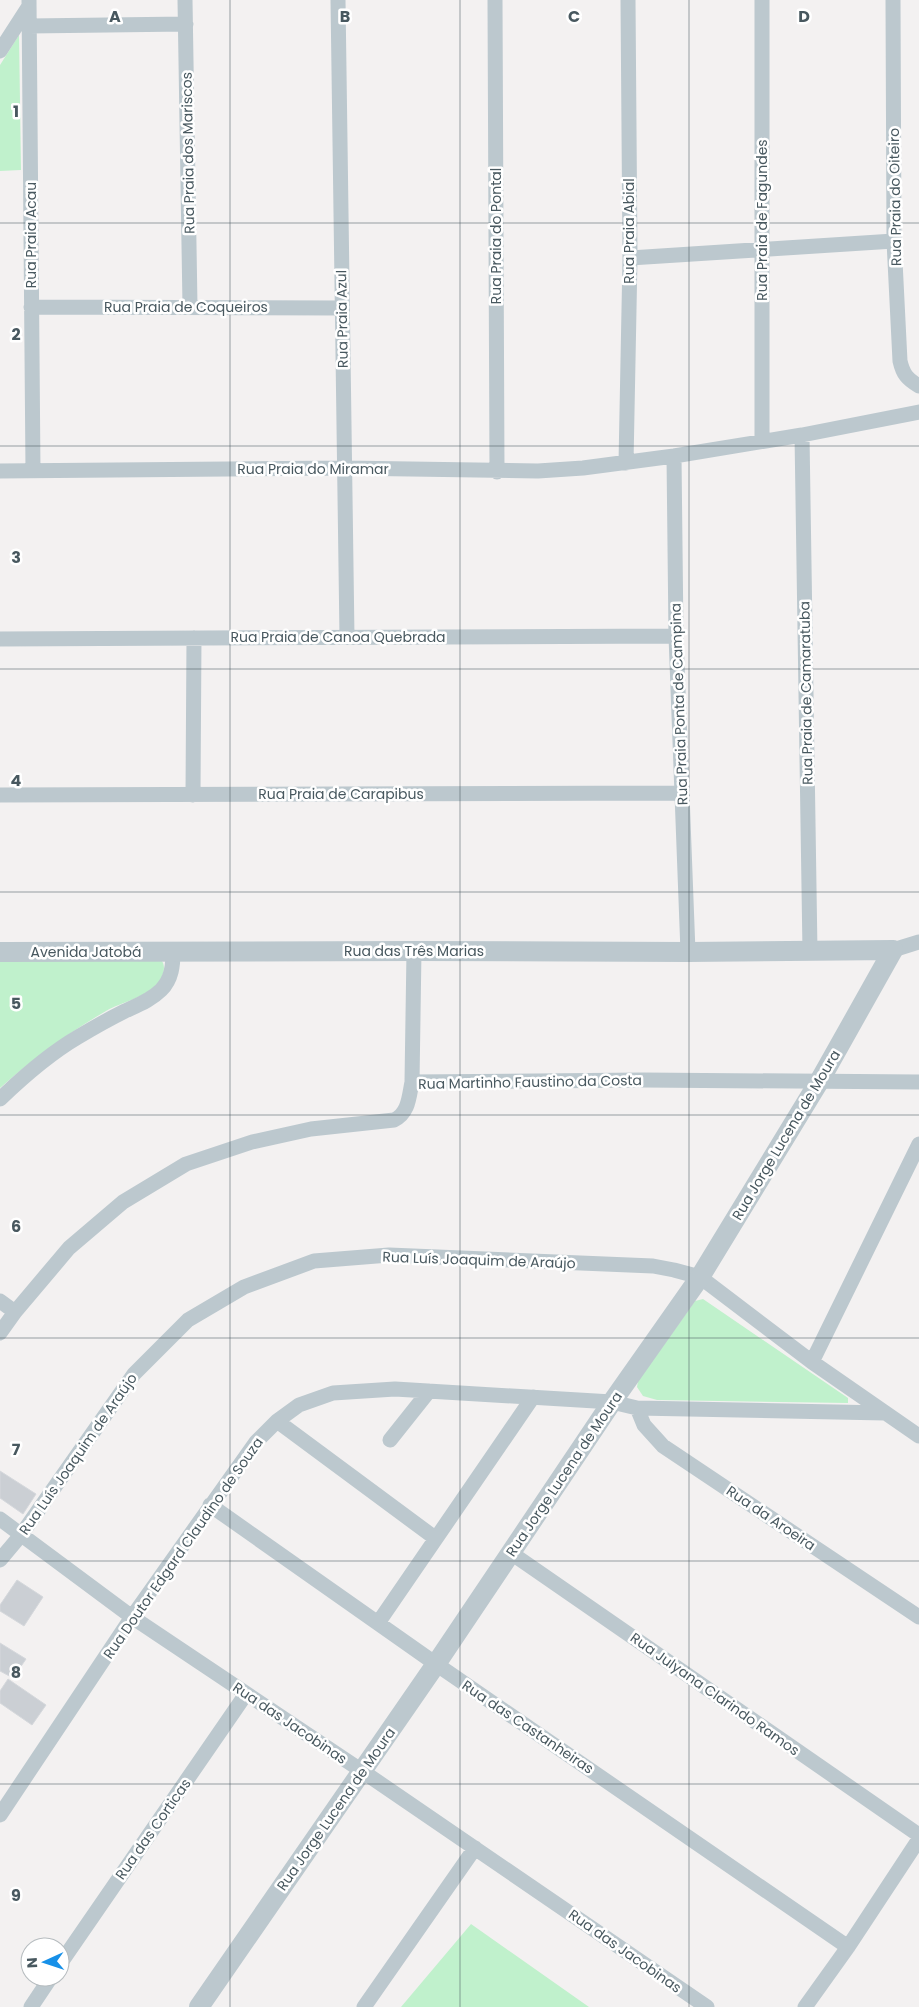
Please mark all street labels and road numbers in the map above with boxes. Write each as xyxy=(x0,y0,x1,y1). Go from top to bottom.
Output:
street label: Rua Praia dos Mariscos xyxy=(177,72,199,234)
street label: Rua Praia do Oiteiro xyxy=(884,128,906,266)
street label: Rua Praia de Fagundes xyxy=(752,139,772,301)
street label: Rua Praia do Pontal xyxy=(486,168,506,304)
street label: Rua Praia Abial xyxy=(619,178,639,284)
street label: Rua Praia Acau xyxy=(21,182,41,288)
street label: Rua Praia Azul xyxy=(331,270,353,368)
street label: Rua Praia de Coqueiros xyxy=(104,297,268,317)
street label: Rua Praia do Miramar xyxy=(237,459,389,479)
street label: Rua Praia de Camaratuba xyxy=(794,601,818,785)
street label: Rua Praia Ponta de Campina xyxy=(665,603,693,805)
street label: Rua Praia de Canoa Quebrada xyxy=(230,627,446,647)
street label: Rua Praia de Carapibus xyxy=(258,784,424,804)
street label: Rua das Três Marias xyxy=(344,941,484,961)
street label: Avenida Jatobá xyxy=(31,942,141,962)
street label: Rua Jorge Lucena de Moura xyxy=(727,1046,845,1224)
street label: Rua Martinho Faustino da Costa xyxy=(418,1070,642,1094)
street label: Rua Luís Joaquim de Araújo xyxy=(382,1247,576,1273)
street label: Rua Luís Joaquim de Araújo xyxy=(14,1369,142,1539)
street label: Rua Jorge Lucena de Moura xyxy=(501,1388,627,1560)
street label: Rua Doutor Edgard Claudino de Souza xyxy=(98,1433,268,1663)
street label: Rua da Aroeira xyxy=(722,1481,820,1555)
street label: Rua Julyana Clarindo Ramos xyxy=(626,1628,804,1760)
street label: Rua das Castanheiras xyxy=(458,1675,598,1779)
street label: Rua das Jacobinas xyxy=(229,1677,351,1769)
street label: Rua Jorge Lucena de Moura xyxy=(272,1723,400,1895)
street label: Rua das Corticas xyxy=(111,1774,195,1884)
street label: Rua das Jacobinas xyxy=(565,1904,685,1998)

